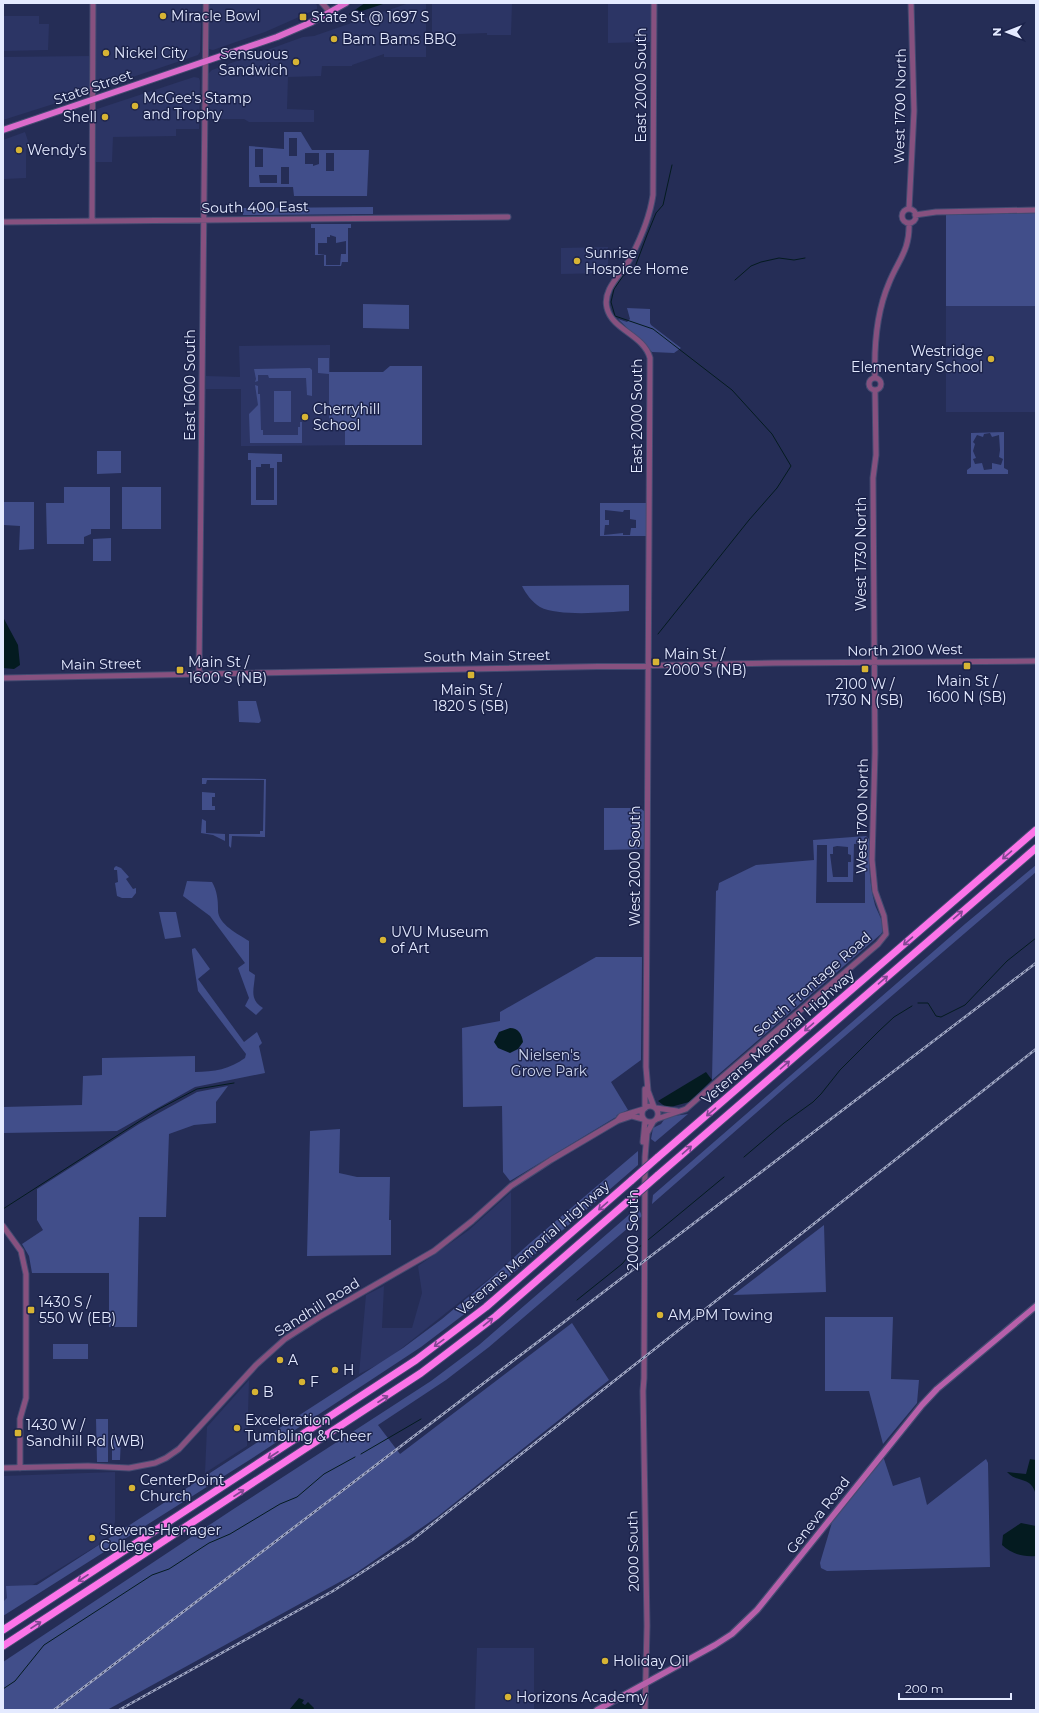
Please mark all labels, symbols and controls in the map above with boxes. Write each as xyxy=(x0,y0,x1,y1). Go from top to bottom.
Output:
place label: Miracle Bowl xyxy=(171,7,260,25)
place label: State St @ 1697 S xyxy=(311,8,429,26)
marker: Miracle Bowl xyxy=(158,11,168,21)
marker: State St @ 1697 S xyxy=(298,12,308,22)
north arrow xyxy=(987,12,1027,52)
street label: East 2000 South xyxy=(632,27,650,143)
text: N xyxy=(990,28,1004,36)
place label: Bam Bams BBQ xyxy=(342,30,457,48)
marker: Bam Bams BBQ xyxy=(329,34,339,44)
place label: Nickel City xyxy=(114,44,188,62)
place label: Sensuous Sandwich xyxy=(219,45,288,79)
marker: Nickel City xyxy=(101,48,111,58)
street label: West 1700 North xyxy=(890,48,910,164)
marker: Sensuous Sandwich xyxy=(291,57,301,67)
street label: State Street xyxy=(51,65,135,109)
place label: McGee's Stamp and Trophy xyxy=(143,89,252,123)
marker: McGee's Stamp and Trophy xyxy=(130,101,140,111)
place label: Shell xyxy=(63,108,97,126)
marker: Shell xyxy=(100,112,110,122)
place label: Wendy's xyxy=(27,141,87,159)
marker: Wendy's xyxy=(14,145,24,155)
street label: South 400 East xyxy=(201,197,309,217)
place label: Sunrise Hospice Home xyxy=(585,244,689,278)
marker: Sunrise Hospice Home xyxy=(572,256,582,266)
street label: East 1600 South xyxy=(181,329,199,441)
place label: Westridge Elementary School xyxy=(851,342,983,376)
marker: Westridge Elementary School xyxy=(986,354,996,364)
street label: East 2000 South xyxy=(628,358,646,474)
place label: Cherryhill School xyxy=(313,400,380,434)
marker: Cherryhill School xyxy=(300,412,310,422)
street label: West 1730 North xyxy=(852,497,870,611)
street label: North 2100 West xyxy=(847,640,963,660)
place label: Main St / 2000 S (NB) xyxy=(664,645,747,679)
street label: South Main Street xyxy=(424,646,551,666)
place label: Main St / 1600 S (NB) xyxy=(188,653,267,687)
street label: Main Street xyxy=(60,654,142,674)
marker: Main St / 2000 S (NB) xyxy=(651,657,661,667)
marker: Main St / 1600 N (SB) xyxy=(962,661,972,671)
marker: 2100 W / 1730 N (SB) xyxy=(860,664,870,674)
marker: Main St / 1600 S (NB) xyxy=(175,665,185,675)
marker: Main St / 1820 S (SB) xyxy=(466,670,476,680)
place label: Main St / 1600 N (SB) xyxy=(927,672,1007,706)
place label: 2100 W / 1730 N (SB) xyxy=(826,675,904,709)
place label: Main St / 1820 S (SB) xyxy=(433,681,509,715)
street label: West 1700 North xyxy=(852,758,872,874)
street label: West 2000 South xyxy=(626,806,644,926)
one-way arrow xyxy=(1001,851,1012,860)
one-way arrow xyxy=(953,910,964,919)
place label: UVU Museum of Art xyxy=(391,923,489,957)
street label: South Frontage Road xyxy=(749,928,875,1040)
marker: UVU Museum of Art xyxy=(378,935,388,945)
one-way arrow xyxy=(903,936,914,945)
street label: Veterans Memorial Highway xyxy=(698,965,858,1108)
one-way arrow xyxy=(878,976,888,985)
one-way arrow xyxy=(804,1022,814,1031)
park label: Nielsen's Grove Park xyxy=(511,1046,588,1080)
one-way arrow xyxy=(780,1061,790,1070)
one-way arrow xyxy=(706,1107,716,1116)
one-way arrow xyxy=(682,1145,692,1155)
street label: Veterans Memorial Highway xyxy=(453,1176,613,1319)
street label: 2000 South xyxy=(624,1189,642,1271)
one-way arrow xyxy=(597,1201,608,1210)
street label: Sandhill Road xyxy=(271,1274,363,1340)
place label: 1430 S / 550 W (EB) xyxy=(39,1293,116,1327)
marker: 1430 S / 550 W (EB) xyxy=(26,1305,36,1315)
place label: AM PM Towing xyxy=(668,1306,773,1324)
marker: AM PM Towing xyxy=(655,1310,665,1320)
one-way arrow xyxy=(482,1318,493,1327)
one-way arrow xyxy=(434,1339,445,1347)
place label: A xyxy=(288,1351,299,1369)
marker: A xyxy=(275,1355,285,1365)
place label: H xyxy=(343,1361,354,1379)
marker: H xyxy=(330,1365,340,1375)
place label: F xyxy=(310,1373,319,1391)
marker: F xyxy=(297,1377,307,1387)
place label: B xyxy=(263,1383,274,1401)
marker: B xyxy=(250,1387,260,1397)
one-way arrow xyxy=(377,1395,388,1403)
place label: Exceleration Tumbling & Cheer xyxy=(245,1411,372,1445)
place label: 1430 W / Sandhill Rd (WB) xyxy=(26,1416,145,1450)
marker: Exceleration Tumbling & Cheer xyxy=(232,1423,242,1433)
marker: 1430 W / Sandhill Rd (WB) xyxy=(13,1428,23,1438)
one-way arrow xyxy=(267,1451,279,1459)
place label: CenterPoint Church xyxy=(140,1471,225,1505)
street label: Geneva Road xyxy=(782,1473,854,1557)
marker: CenterPoint Church xyxy=(127,1483,137,1493)
one-way arrow xyxy=(233,1489,244,1497)
street label: 2000 South xyxy=(623,1510,643,1592)
place label: Stevens-Henager College xyxy=(100,1521,221,1555)
marker: Stevens-Henager College xyxy=(87,1533,97,1543)
one-way arrow xyxy=(78,1574,89,1582)
one-way arrow xyxy=(30,1620,42,1628)
place label: Holiday Oil xyxy=(613,1652,689,1670)
marker: Holiday Oil xyxy=(600,1656,610,1666)
scale bar xyxy=(899,1675,1011,1701)
text: 200 m xyxy=(905,1681,944,1696)
place label: Horizons Academy xyxy=(516,1688,648,1706)
marker: Horizons Academy xyxy=(503,1692,513,1702)

